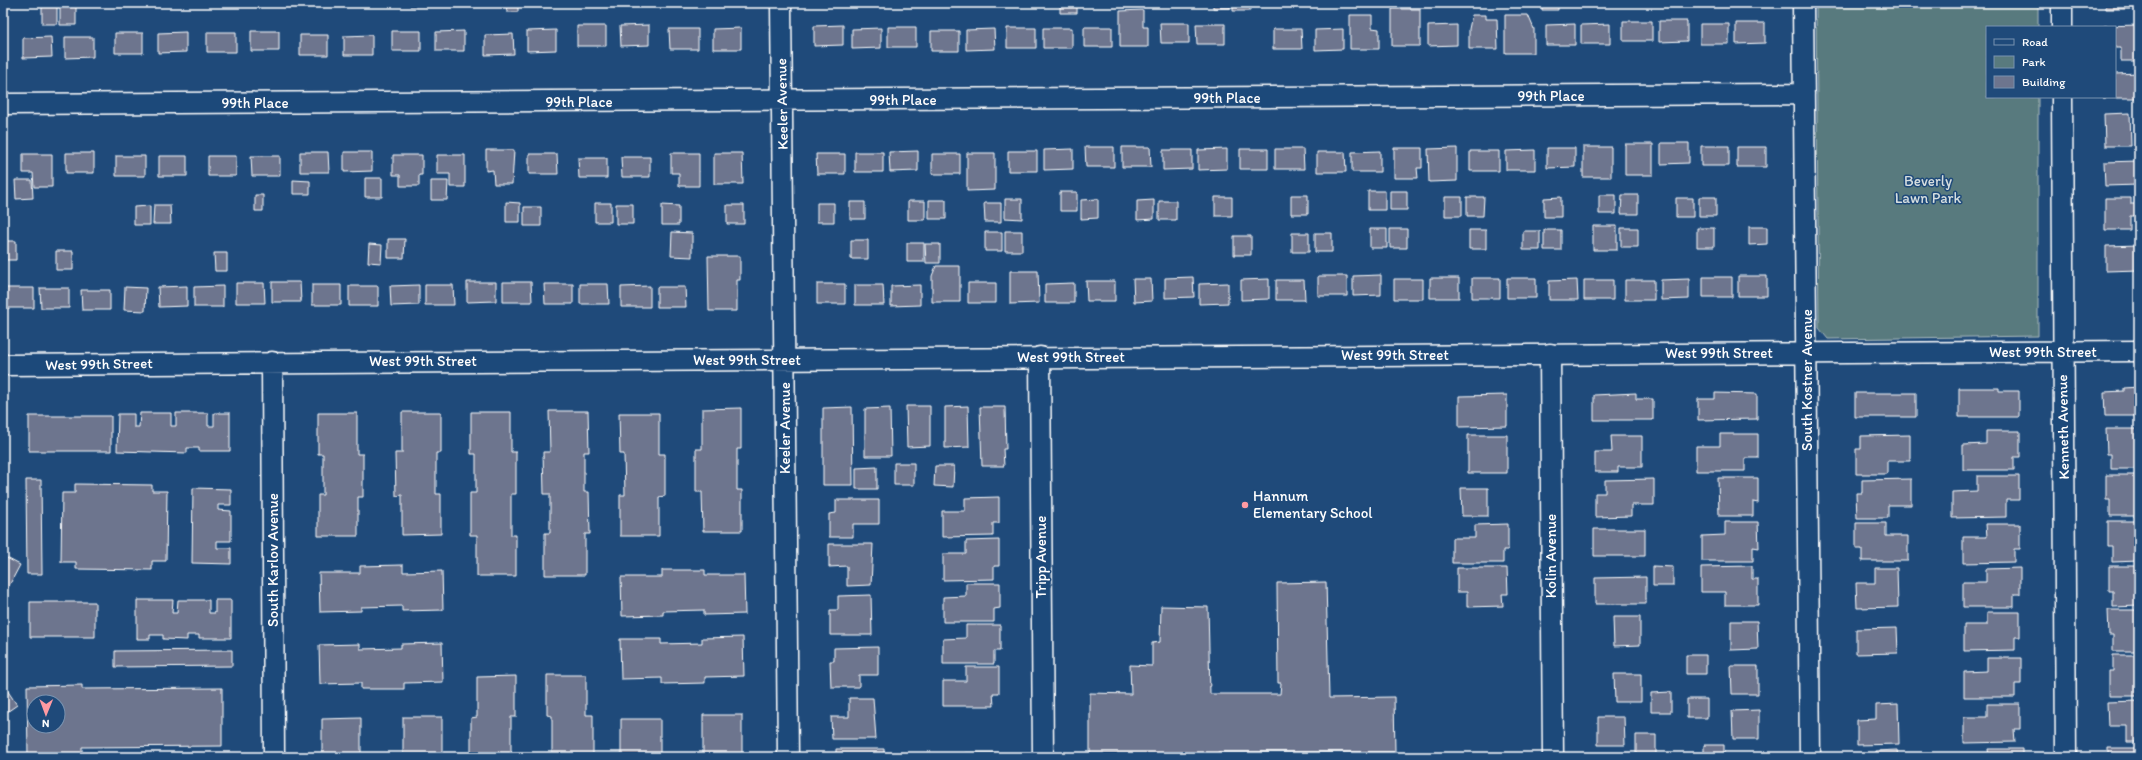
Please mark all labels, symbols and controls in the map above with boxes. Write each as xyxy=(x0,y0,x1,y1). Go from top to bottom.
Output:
legend xyxy=(1986,26,2116,98)
text: Road xyxy=(2022,35,2048,49)
text: Park xyxy=(2022,55,2046,69)
street label: Keeler Avenue xyxy=(772,58,792,150)
text: Building xyxy=(2022,75,2066,89)
street label: 99th Place xyxy=(1517,87,1585,105)
street label: 99th Place xyxy=(1193,89,1261,107)
street label: 99th Place xyxy=(869,91,937,109)
street label: 99th Place xyxy=(545,93,613,111)
street label: 99th Place xyxy=(221,94,289,112)
park label: Beverly Lawn Park xyxy=(1895,172,1962,207)
street label: South Kostner Avenue xyxy=(1798,309,1816,451)
street label: West 99th Street xyxy=(1989,343,2097,361)
street label: West 99th Street xyxy=(1665,344,1773,362)
street label: West 99th Street xyxy=(1341,346,1449,364)
street label: West 99th Street xyxy=(1017,348,1125,366)
street label: West 99th Street xyxy=(693,351,801,369)
street label: West 99th Street xyxy=(369,352,477,370)
street label: West 99th Street xyxy=(45,354,153,374)
street label: Kenneth Avenue xyxy=(2053,374,2073,480)
street label: Keeler Avenue xyxy=(776,382,794,474)
place label: Hannum Elementary School xyxy=(1253,487,1373,522)
street label: South Karlov Avenue xyxy=(264,493,282,627)
marker: Hannum Elementary School xyxy=(1240,500,1250,510)
street label: Kolin Avenue xyxy=(1542,514,1560,598)
street label: Tripp Avenue xyxy=(1032,516,1050,598)
north arrow xyxy=(26,694,66,734)
text: N xyxy=(42,717,50,730)

